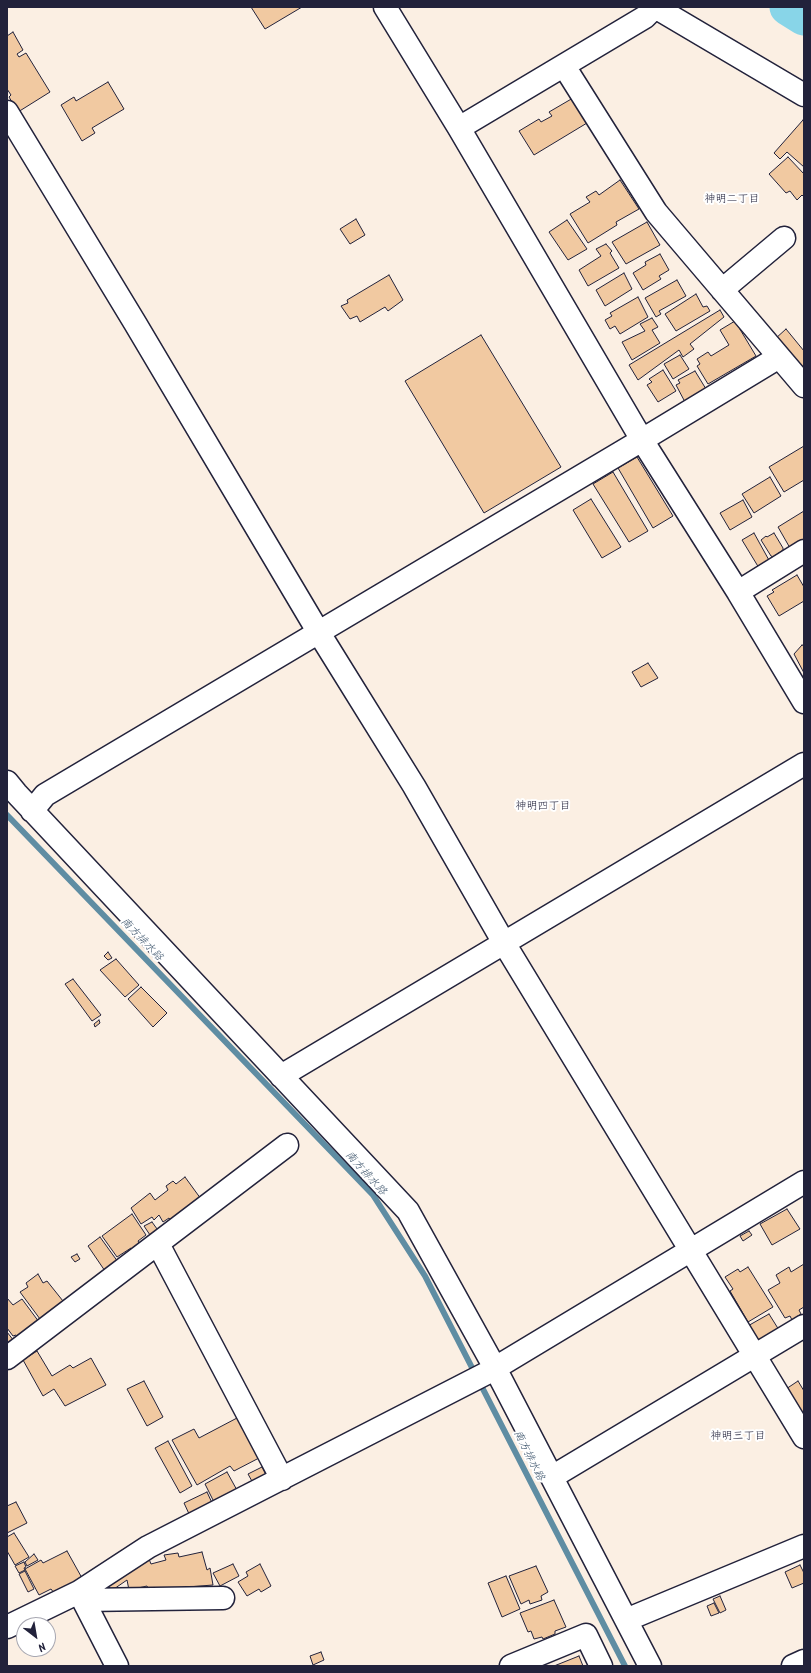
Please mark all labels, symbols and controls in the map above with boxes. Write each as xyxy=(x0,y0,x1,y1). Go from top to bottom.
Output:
district label: 神明二丁目 xyxy=(705,193,759,207)
district label: 神明四丁目 xyxy=(516,800,570,814)
water label: 南方排水路 xyxy=(117,916,165,964)
water label: 南方排水路 xyxy=(342,1149,388,1199)
water label: 南方排水路 xyxy=(510,1429,546,1483)
district label: 神明三丁目 xyxy=(711,1430,765,1444)
north arrow xyxy=(16,1617,56,1657)
text: N xyxy=(34,1637,49,1656)

